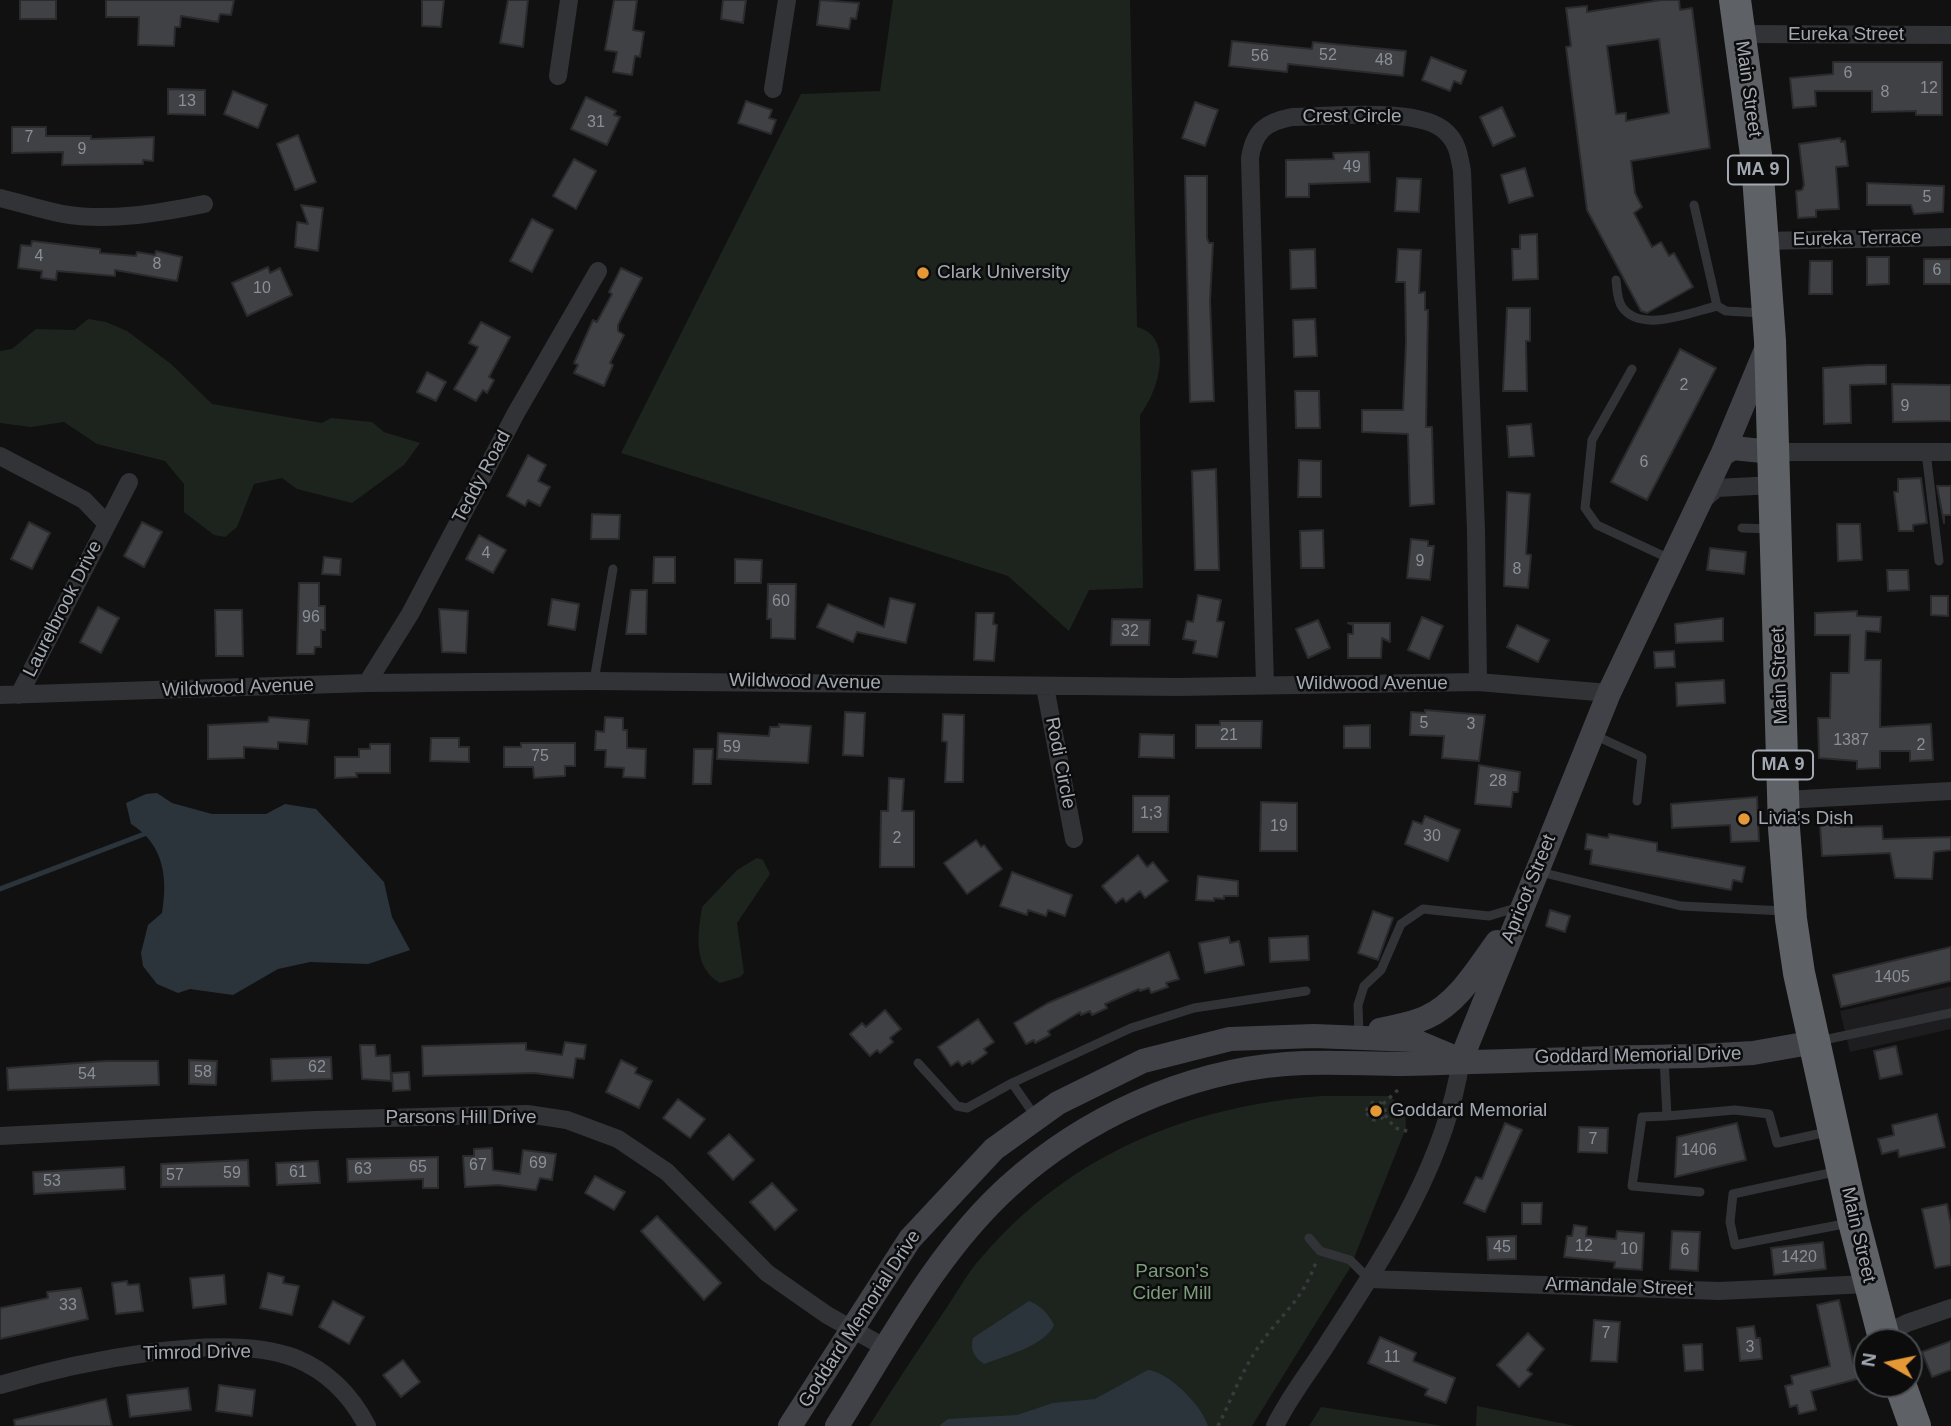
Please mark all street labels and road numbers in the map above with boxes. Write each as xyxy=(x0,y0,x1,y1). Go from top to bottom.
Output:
street label: Eureka Street xyxy=(1788,24,1904,46)
street label: Main Street xyxy=(1730,39,1766,139)
street label: Crest Circle xyxy=(1302,106,1402,128)
road number: MA 9 xyxy=(1728,155,1788,184)
street label: Eureka Terrace xyxy=(1792,226,1922,252)
street label: Teddy Road xyxy=(448,427,516,527)
street label: Laurelbrook Drive xyxy=(19,537,107,681)
street label: Main Street xyxy=(1767,627,1793,725)
street label: Wildwood Avenue xyxy=(729,669,881,695)
street label: Wildwood Avenue xyxy=(1296,673,1448,695)
street label: Wildwood Avenue xyxy=(162,674,314,702)
street label: Rodi Circle xyxy=(1040,715,1080,811)
road number: MA 9 xyxy=(1753,750,1813,780)
street label: Apricot Street xyxy=(1497,831,1561,947)
street label: Goddard Memorial Drive xyxy=(1534,1043,1742,1069)
street label: Parsons Hill Drive xyxy=(386,1107,536,1129)
street label: Main Street xyxy=(1836,1185,1880,1285)
street label: Goddard Memorial Drive xyxy=(794,1226,926,1412)
street label: Armandale Street xyxy=(1545,1273,1693,1301)
street label: Timrod Drive xyxy=(143,1341,251,1365)

